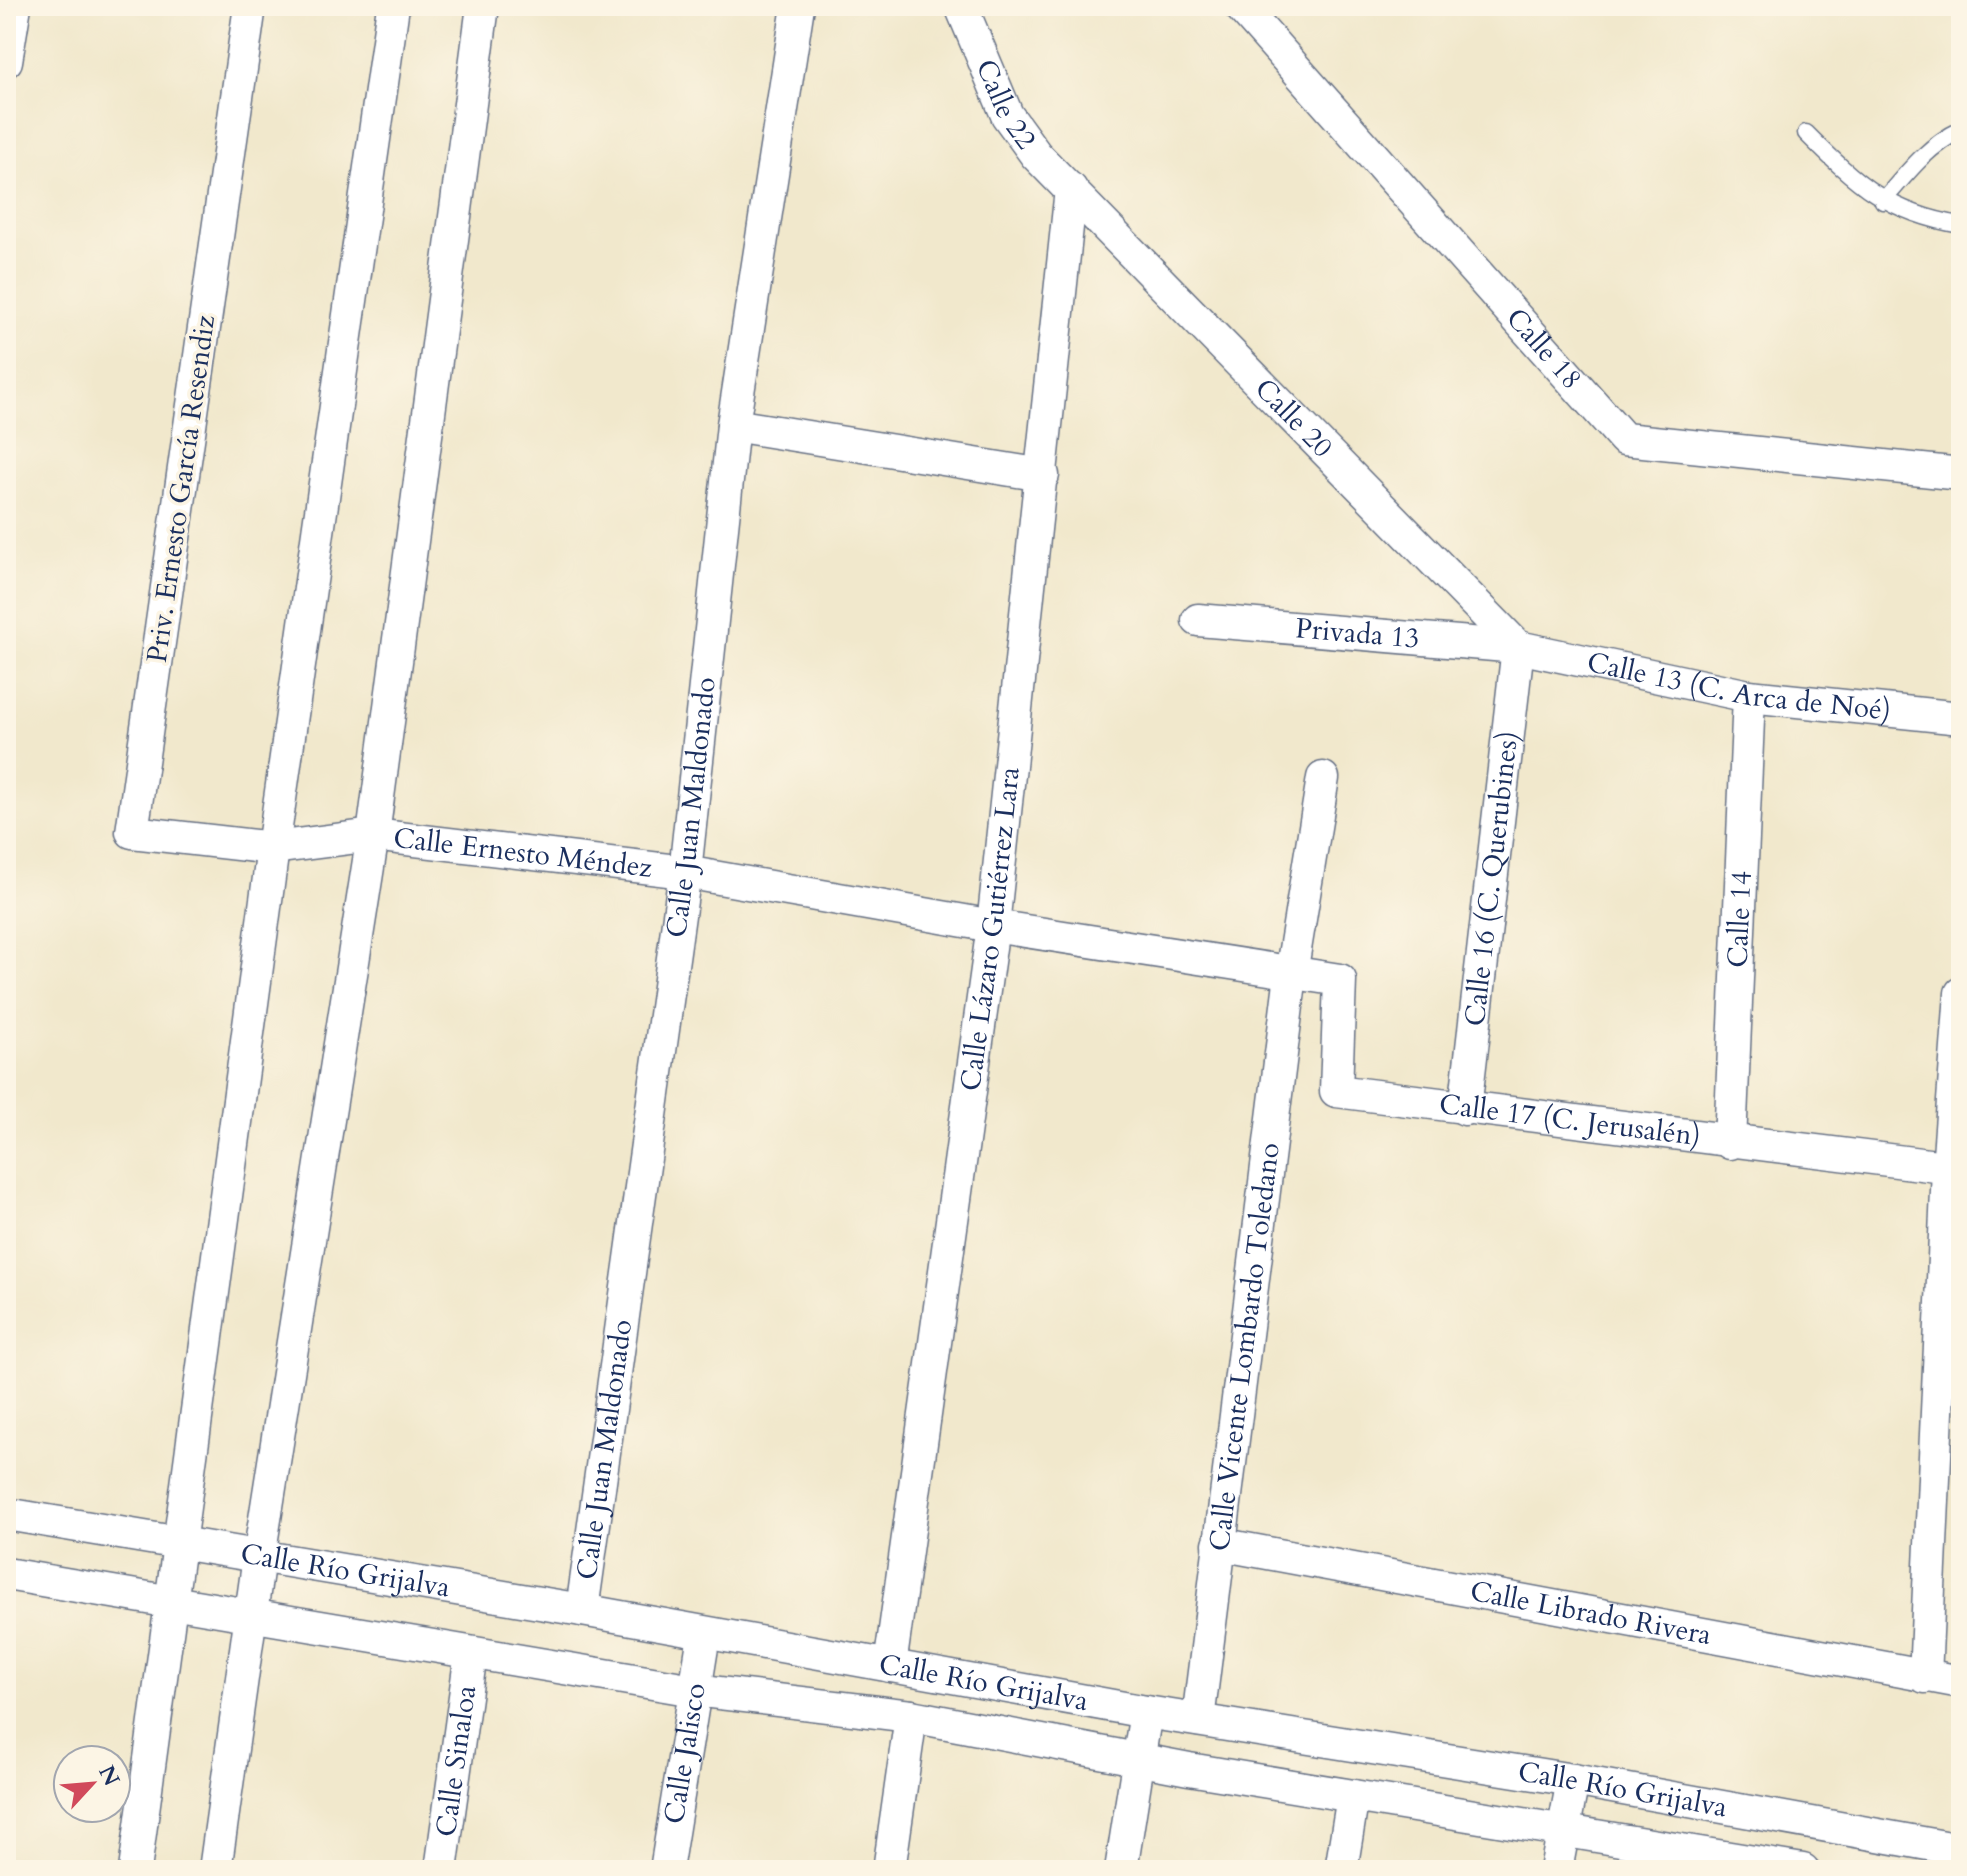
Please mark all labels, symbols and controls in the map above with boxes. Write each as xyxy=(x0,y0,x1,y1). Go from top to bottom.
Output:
street label: Calle 22 xyxy=(967,54,1045,157)
street label: Calle 18 xyxy=(1498,300,1590,397)
street label: Priv. Ernesto García Resendiz xyxy=(138,312,224,665)
street label: Calle 20 xyxy=(1246,370,1341,466)
street label: Privada 13 xyxy=(1294,609,1421,658)
street label: Calle 13 (C. Arca de Noé) xyxy=(1584,643,1893,730)
street label: Calle Juan Maldonado xyxy=(657,675,725,940)
street label: Calle 16 (C. Querubines) xyxy=(1456,729,1527,1028)
street label: Calle Lázaro Gutiérrez Lara xyxy=(951,765,1029,1093)
street label: Calle Ernesto Méndez xyxy=(391,819,655,887)
street label: Calle 14 xyxy=(1718,870,1761,968)
street label: Calle 17 (C. Jerusalén) xyxy=(1437,1085,1703,1155)
street label: Calle Vicente Lombardo Toledano xyxy=(1200,1140,1289,1553)
street label: Calle Juan Maldonado xyxy=(567,1317,641,1582)
street label: Calle Río Grijalva xyxy=(238,1534,453,1607)
street label: Calle Librado Rivera xyxy=(1467,1572,1714,1654)
street label: Calle Río Grijalva xyxy=(876,1645,1091,1720)
street label: Calle Jalisco xyxy=(655,1680,715,1827)
street label: Calle Sinaloa xyxy=(427,1683,485,1839)
north arrow xyxy=(52,1744,132,1824)
street label: Calle Río Grijalva xyxy=(1515,1753,1730,1826)
text: N xyxy=(91,1761,127,1791)

